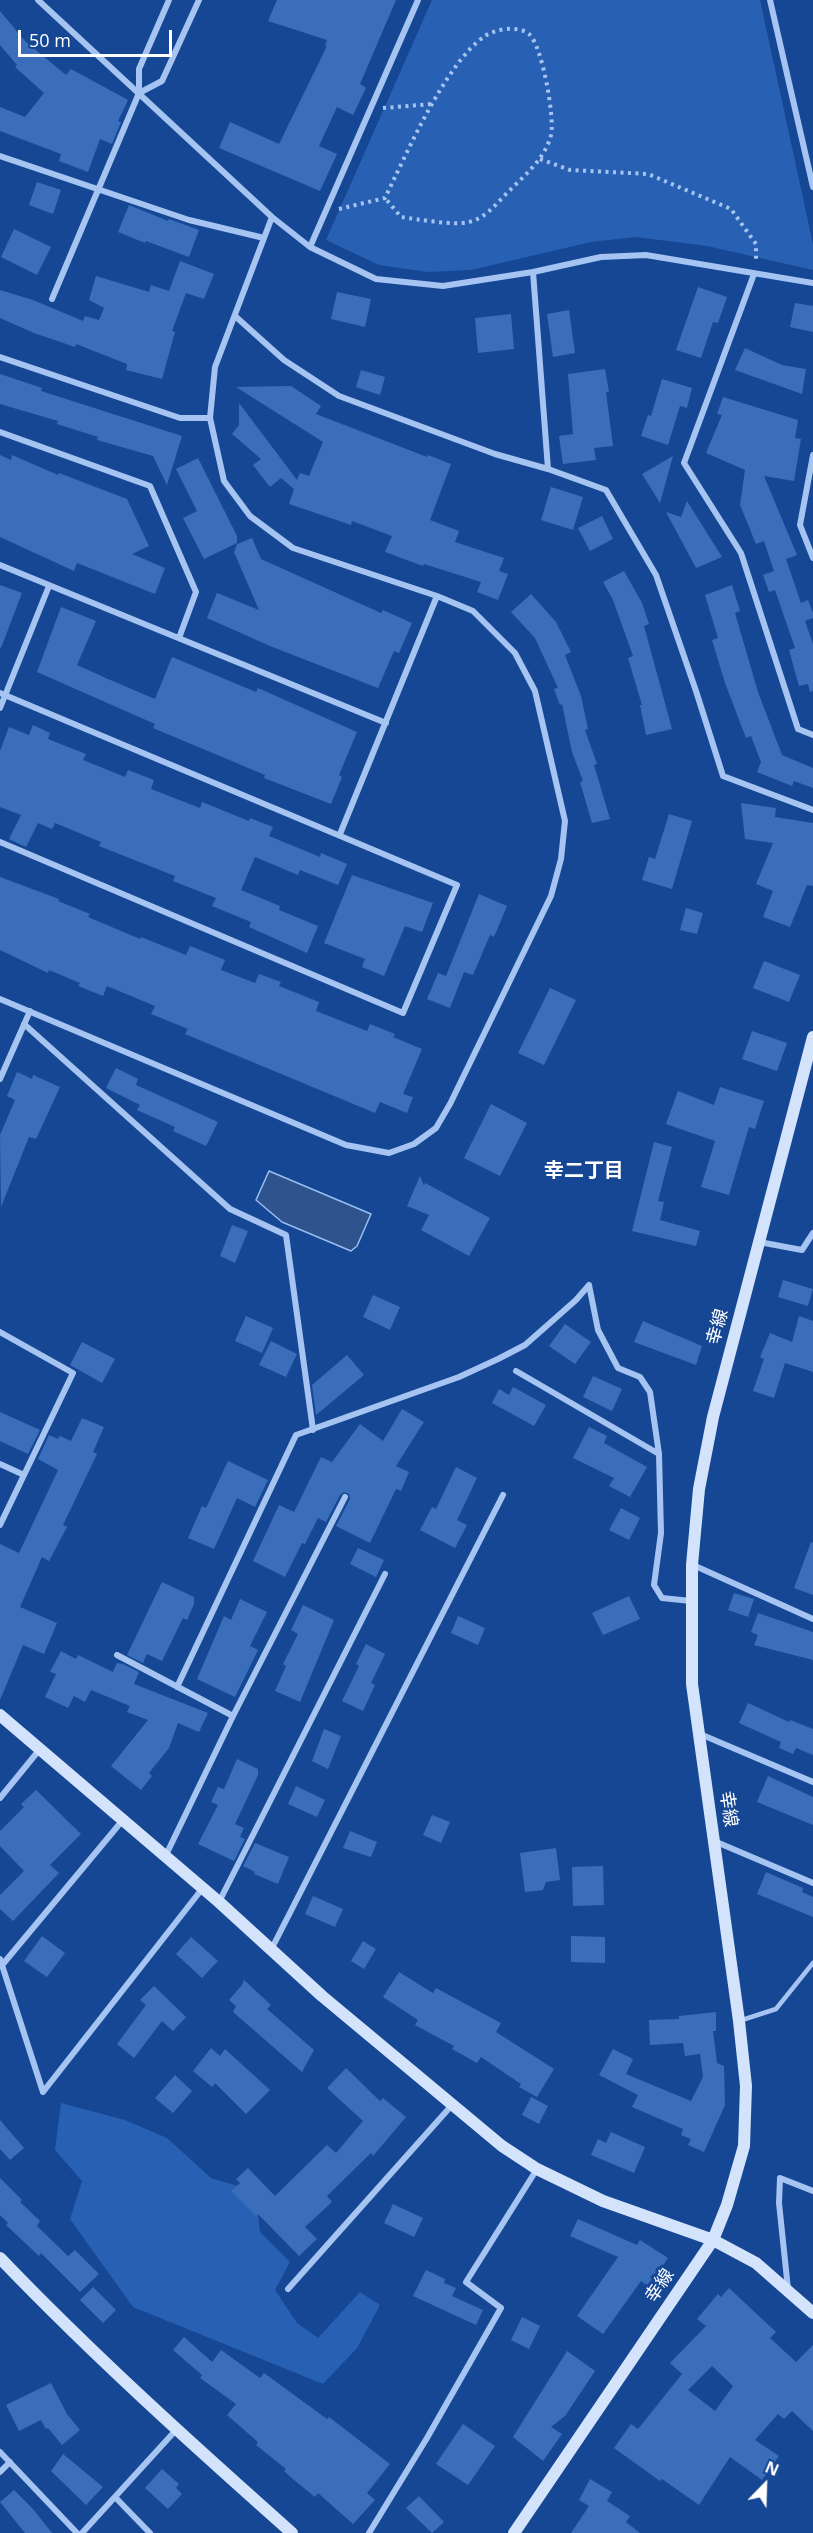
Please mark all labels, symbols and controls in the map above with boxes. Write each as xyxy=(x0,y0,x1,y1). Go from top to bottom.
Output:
scale bar xyxy=(21,18,176,56)
text: 50 m xyxy=(29,28,71,52)
district label: 幸二丁目 xyxy=(544,1159,624,1183)
street label: 幸線 xyxy=(703,1307,733,1347)
street label: 幸線 xyxy=(715,1790,741,1828)
street label: 幸線 xyxy=(641,2265,679,2307)
north arrow xyxy=(735,2455,795,2515)
text: N xyxy=(762,2456,782,2481)

